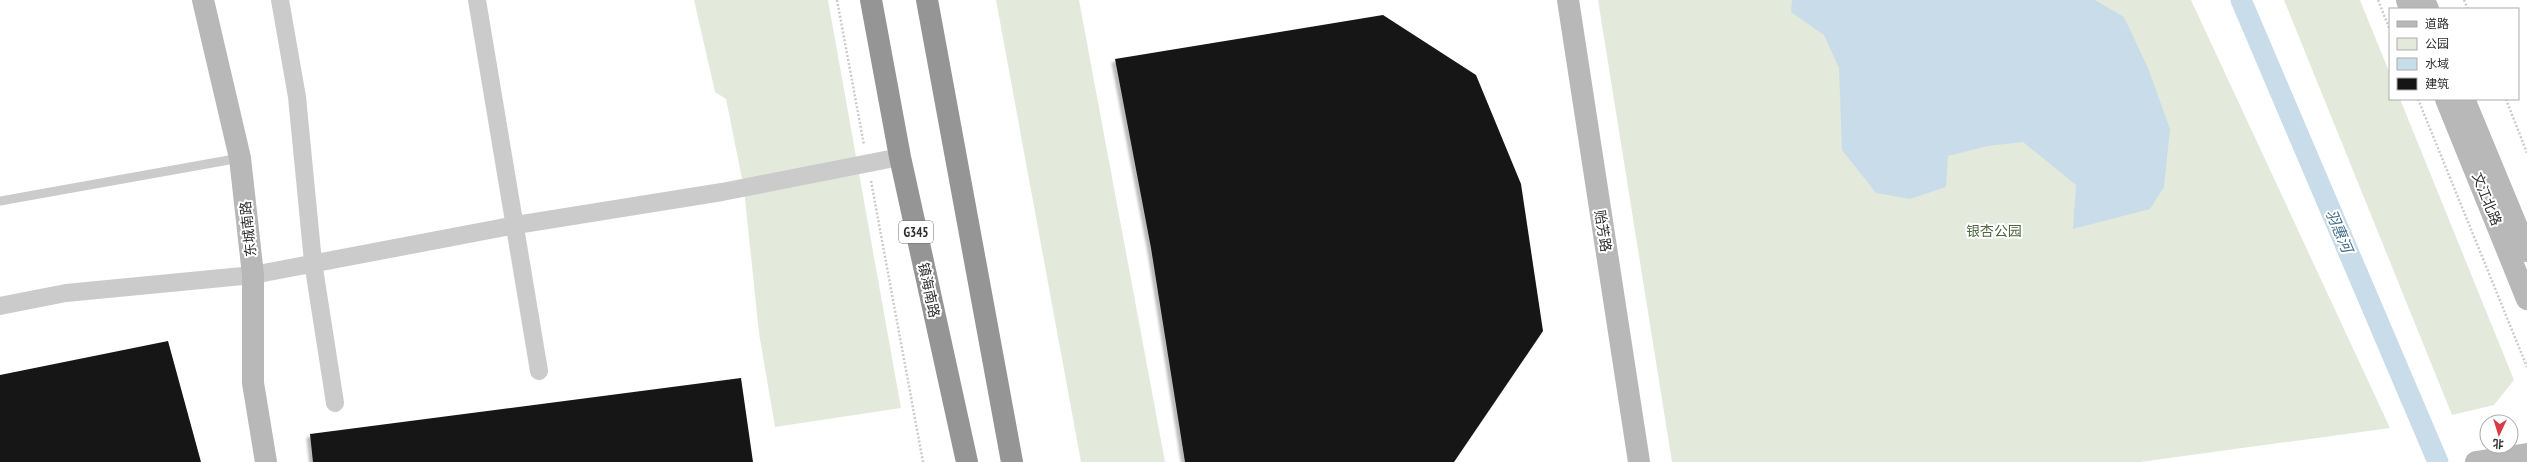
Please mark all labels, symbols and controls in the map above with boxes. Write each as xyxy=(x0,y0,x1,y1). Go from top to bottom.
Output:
legend xyxy=(2389,8,2519,100)
text: 道路 xyxy=(2425,16,2449,31)
text: 公园 xyxy=(2425,36,2449,51)
text: 水域 xyxy=(2425,56,2449,71)
text: 建筑 xyxy=(2425,76,2449,91)
street label: 文江北路 xyxy=(2468,170,2506,228)
street label: 东城南路 xyxy=(236,200,260,258)
water label: 羽惠河 xyxy=(2322,206,2358,258)
street label: 贻芳路 xyxy=(1591,209,1615,253)
road number: G345 xyxy=(899,221,933,243)
park label: 银杏公园 xyxy=(1966,222,2022,240)
street label: 镇海南路 xyxy=(914,261,944,319)
north arrow xyxy=(2479,414,2519,454)
text: 北 xyxy=(2492,437,2504,451)

